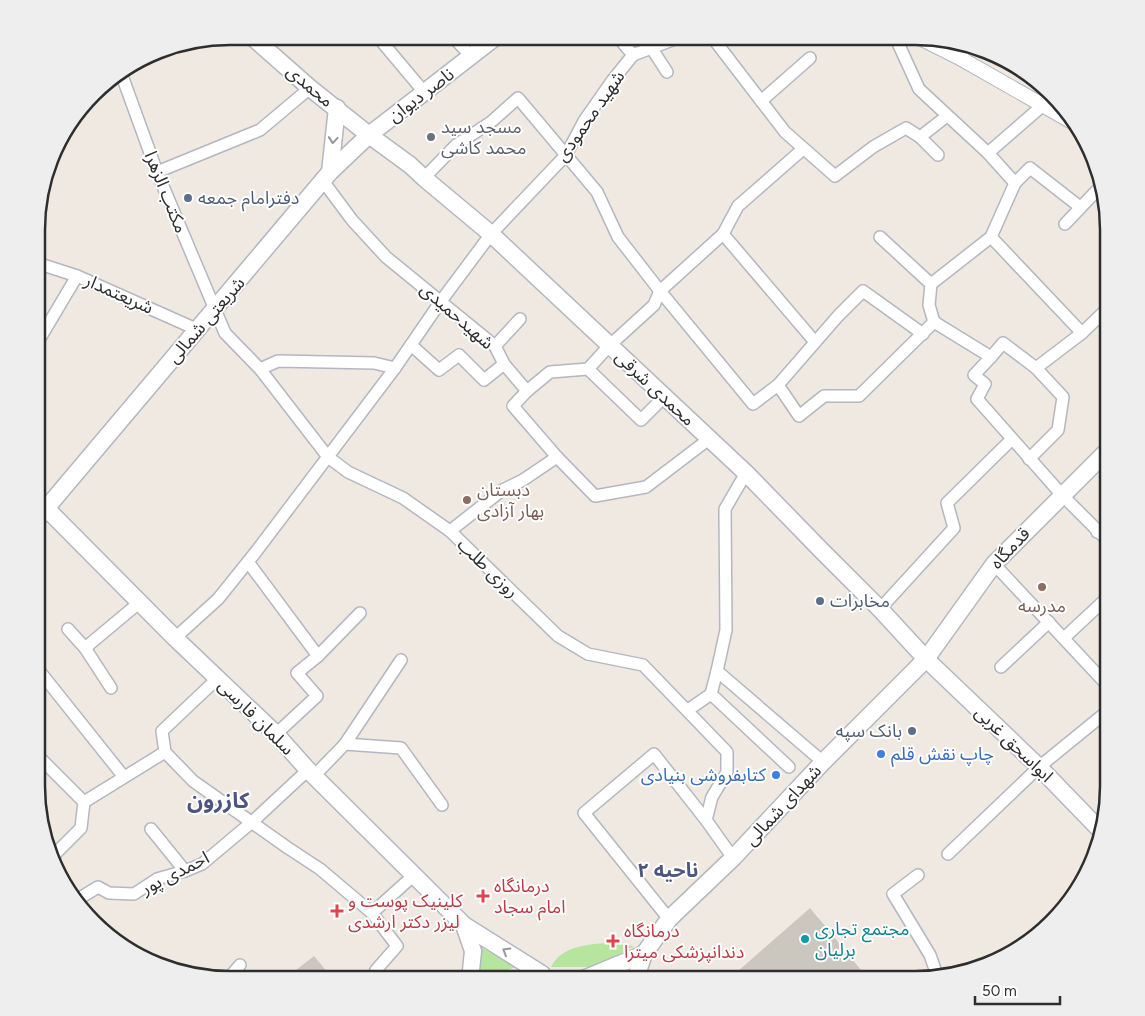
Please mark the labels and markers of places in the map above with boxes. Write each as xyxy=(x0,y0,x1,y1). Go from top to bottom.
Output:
place label: مسجد سید محمد کاشی xyxy=(441,116,526,159)
marker: مسجد سید محمد کاشی xyxy=(425,131,437,143)
place label: دفترامام جمعه xyxy=(198,187,299,212)
marker: دفترامام جمعه xyxy=(182,192,194,204)
place label: دبستان بهار آزادی xyxy=(477,479,544,522)
marker: دبستان بهار آزادی xyxy=(461,494,473,506)
marker: مدرسه xyxy=(1036,581,1048,593)
place label: مخابرات xyxy=(830,590,890,612)
marker: مخابرات xyxy=(814,595,826,607)
place label: مدرسه xyxy=(1018,595,1066,617)
place label: بانک سپه xyxy=(836,720,902,742)
marker: بانک سپه xyxy=(906,725,918,737)
place label: چاپ نقش قلم xyxy=(891,743,994,767)
marker: چاپ نقش قلم xyxy=(875,748,887,760)
place label: کتابفروشی بنیادی xyxy=(641,764,767,786)
marker: کتابفروشی بنیادی xyxy=(770,769,782,781)
place label: درمانگاه امام سجاد xyxy=(494,875,566,921)
marker: درمانگاه امام سجاد xyxy=(476,889,490,903)
place label: کلینیک پوست و لیزر دکتر ارشدی xyxy=(348,890,463,933)
marker: کلینیک پوست و لیزر دکتر ارشدی xyxy=(330,904,344,918)
place label: مجتمع تجاری برلیان xyxy=(815,918,909,961)
place label: درمانگاه دندانپزشکی میترا xyxy=(624,920,744,963)
marker: مجتمع تجاری برلیان xyxy=(799,933,811,945)
marker: درمانگاه دندانپزشکی میترا xyxy=(606,934,620,948)

